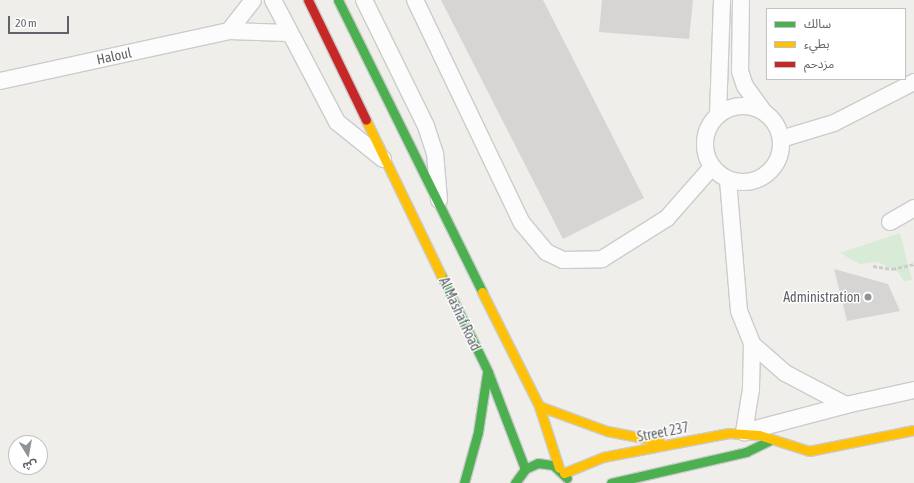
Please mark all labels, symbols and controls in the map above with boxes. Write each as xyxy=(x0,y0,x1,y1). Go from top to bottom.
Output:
scale bar xyxy=(10,8,71,34)
legend xyxy=(766,8,906,80)
text: 20 m xyxy=(15,16,37,30)
text: سالك xyxy=(804,17,831,31)
text: بطيء xyxy=(804,37,830,51)
street label: Haloul xyxy=(95,44,133,68)
text: مزدحم xyxy=(804,57,834,71)
street label: Al Mashaf Road xyxy=(436,275,484,353)
place label: Administration xyxy=(783,289,860,305)
marker: Administration xyxy=(863,292,873,302)
street label: Street 237 xyxy=(636,419,690,445)
north arrow xyxy=(8,435,48,475)
text: ش xyxy=(22,458,39,473)

